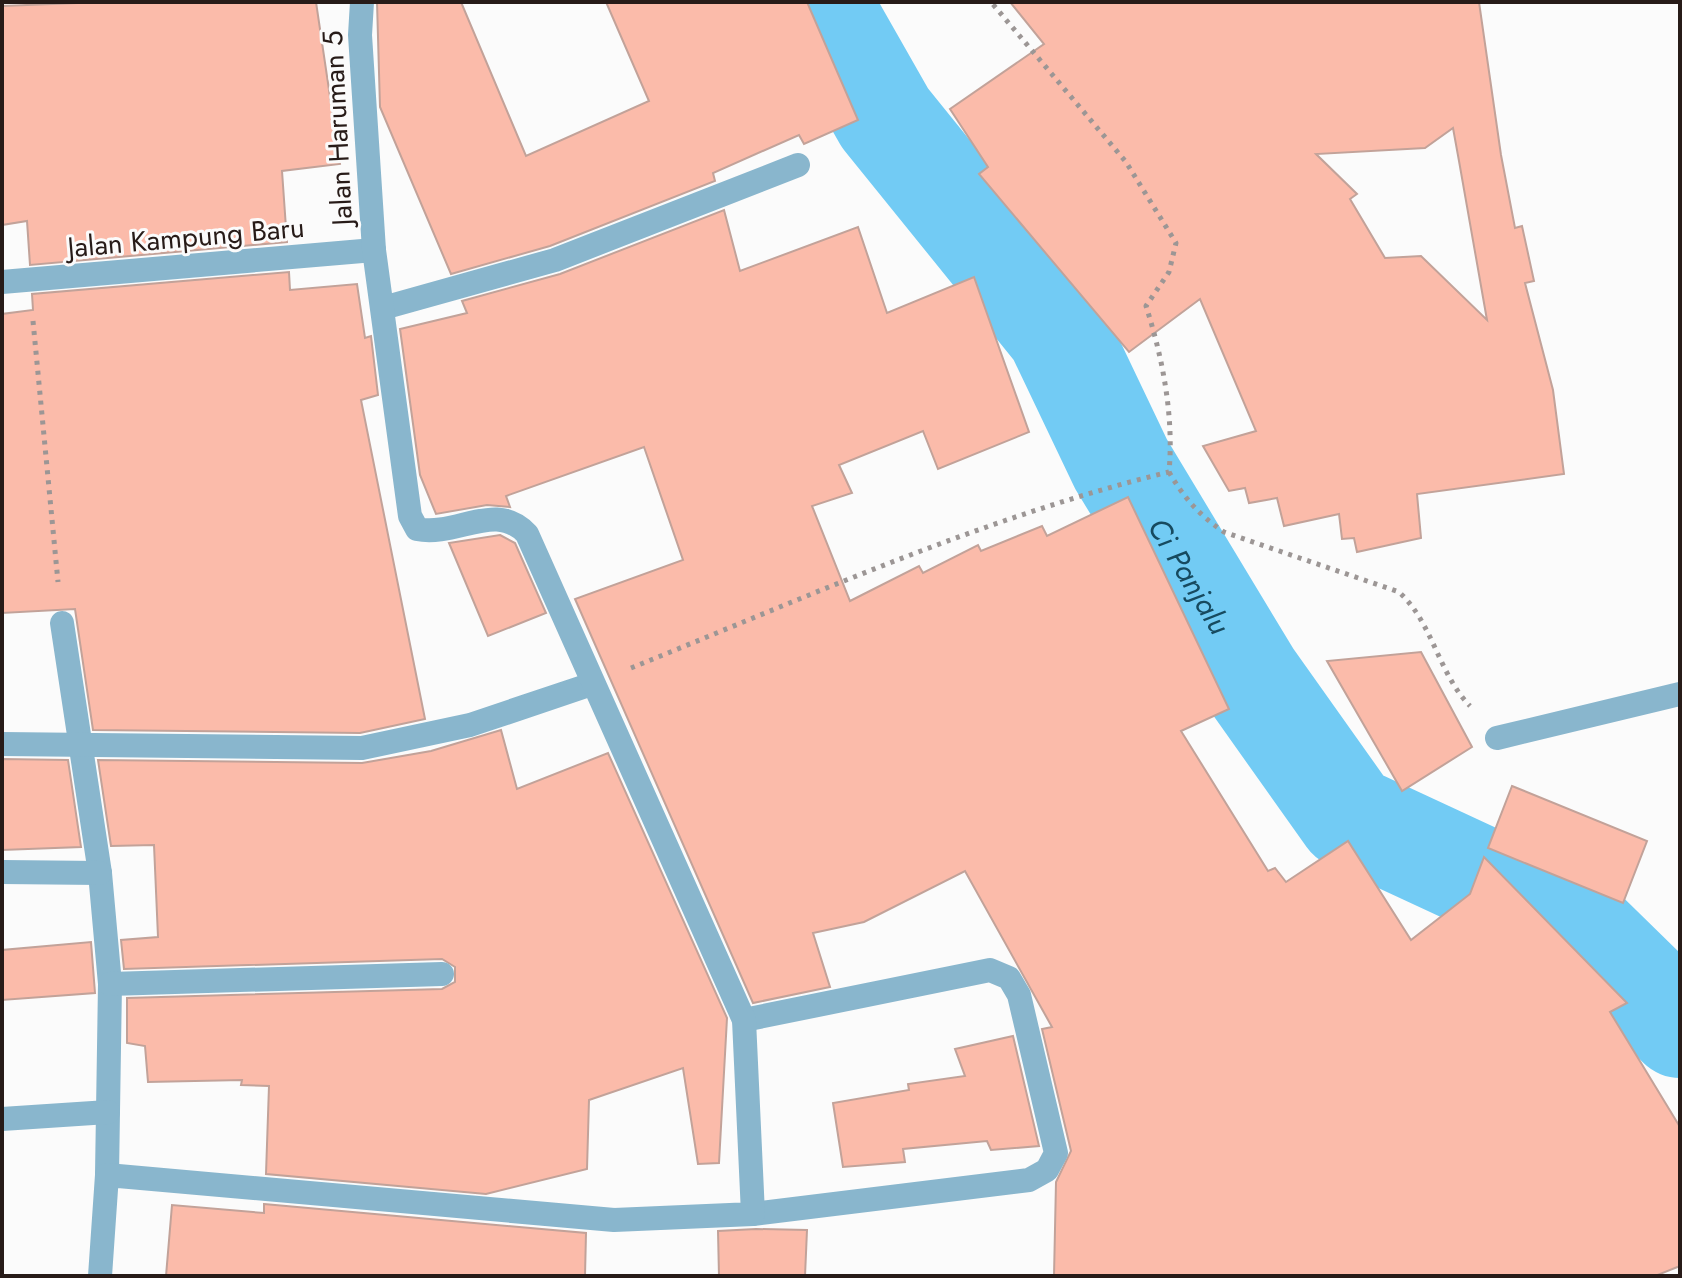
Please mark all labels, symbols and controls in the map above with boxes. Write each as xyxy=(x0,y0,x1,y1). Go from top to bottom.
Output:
street label: Jalan Haruman 5 xyxy=(312,29,363,231)
street label: Jalan Kampung Baru xyxy=(62,207,306,269)
water label: Ci Panjalu xyxy=(1137,509,1241,642)

